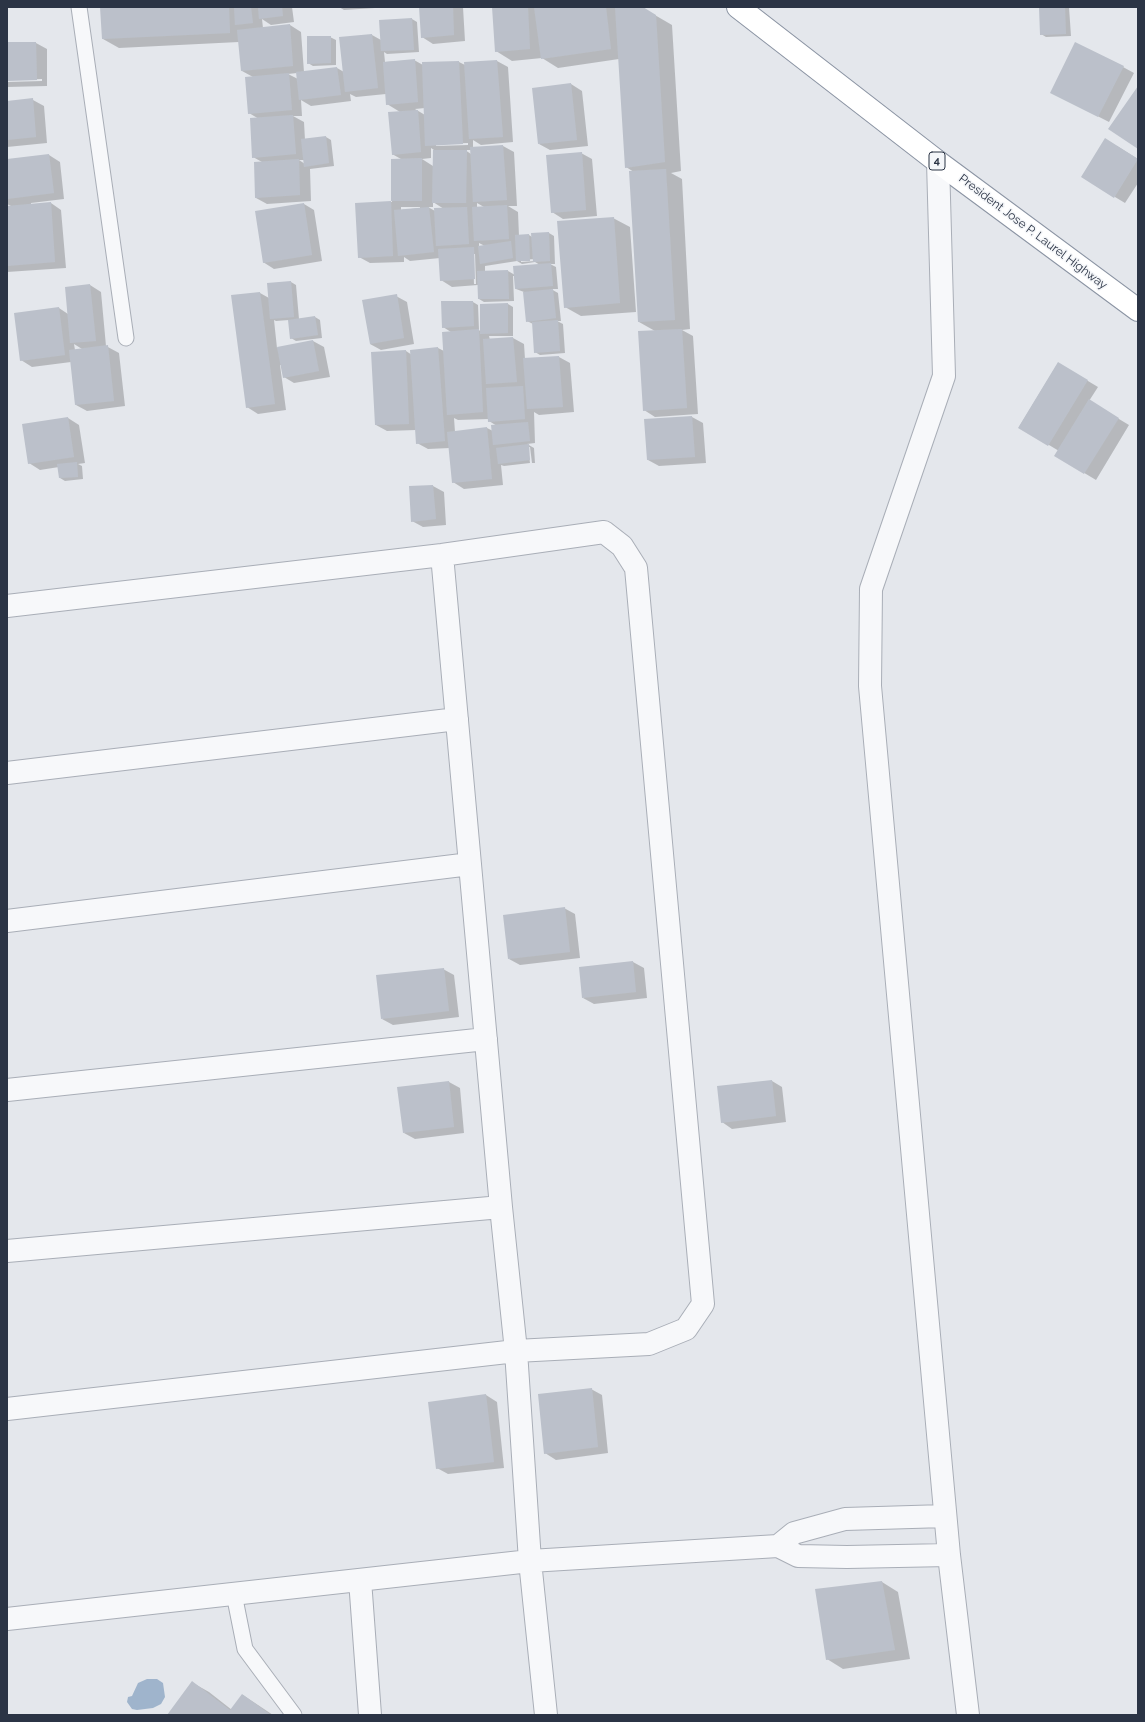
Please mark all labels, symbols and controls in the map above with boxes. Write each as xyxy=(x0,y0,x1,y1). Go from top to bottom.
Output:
road number: 4 xyxy=(929,152,945,170)
street label: President Jose P. Laurel Highway xyxy=(956,171,1110,293)

